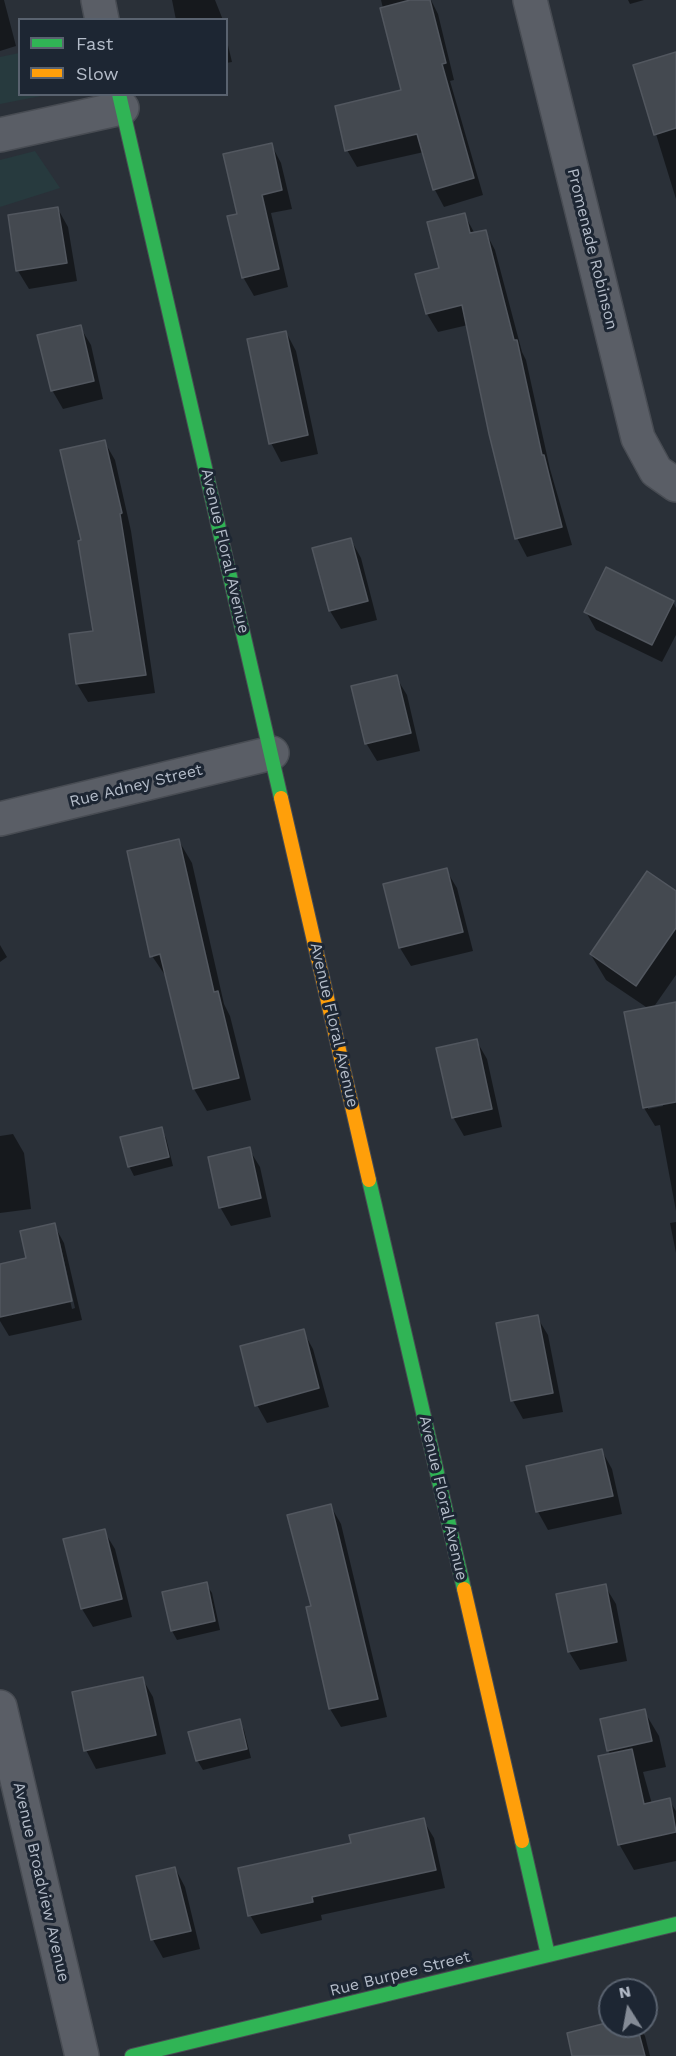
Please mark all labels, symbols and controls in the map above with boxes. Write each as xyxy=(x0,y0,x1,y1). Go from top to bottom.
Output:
legend xyxy=(18,18,228,96)
text: Fast xyxy=(76,33,113,54)
text: Slow xyxy=(76,63,119,84)
street label: Promenade Robinson xyxy=(563,166,621,332)
street label: Avenue Floral Avenue xyxy=(197,467,253,635)
street label: Rue Adney Street xyxy=(68,760,204,812)
street label: Avenue Floral Avenue xyxy=(306,941,362,1109)
street label: Avenue Floral Avenue xyxy=(415,1414,471,1582)
street label: Avenue Broadview Avenue xyxy=(9,1780,73,1984)
street label: Rue Burpee Street xyxy=(328,1947,472,2001)
north arrow xyxy=(598,1978,658,2038)
text: N xyxy=(617,1981,632,2002)

